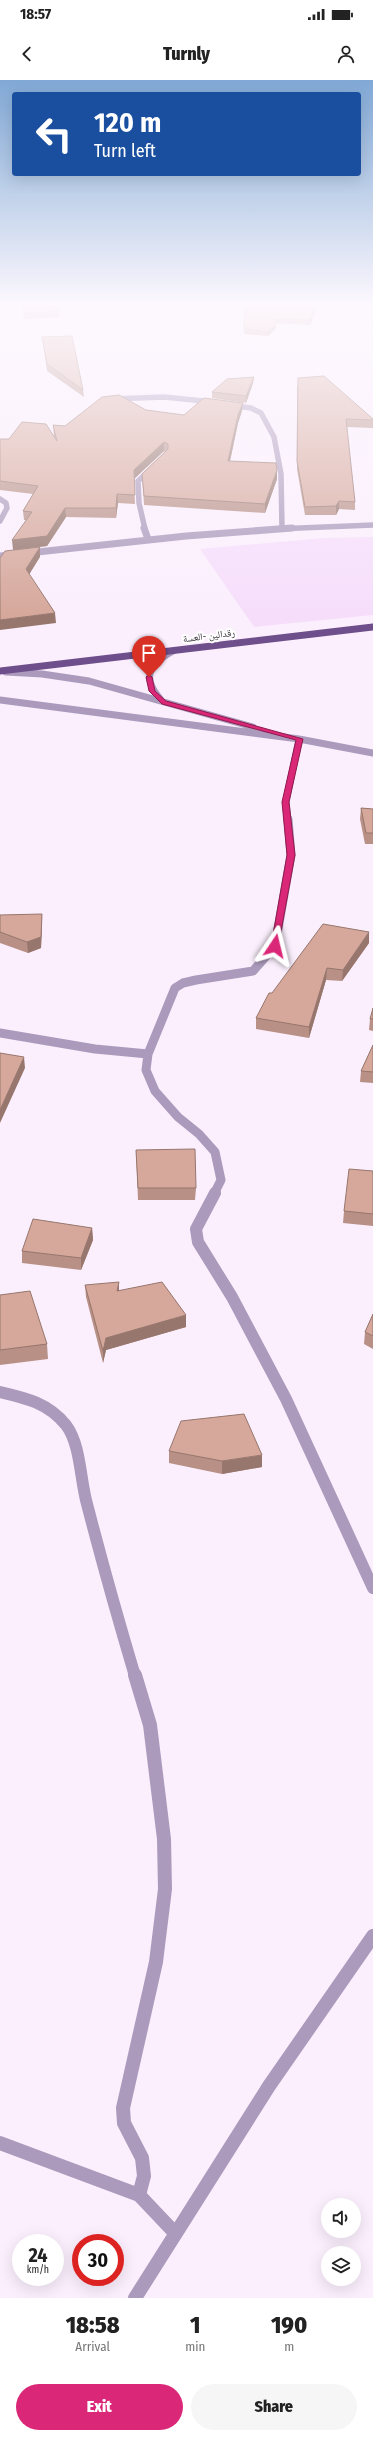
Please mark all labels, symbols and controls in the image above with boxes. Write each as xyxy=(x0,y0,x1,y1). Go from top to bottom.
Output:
text: 18:57 xyxy=(20,5,51,23)
icon: back xyxy=(16,43,38,65)
text: Turnly xyxy=(163,43,210,65)
icon: person xyxy=(335,43,357,65)
text: 120 m xyxy=(94,106,161,139)
icon: left xyxy=(28,108,80,160)
text: Turn left xyxy=(94,140,156,162)
street label: رقدالين -العسة xyxy=(182,627,236,645)
pin xyxy=(132,636,166,677)
icon: arrive xyxy=(138,642,160,664)
position arrow xyxy=(254,925,296,967)
map controls xyxy=(321,2198,361,2286)
button: sound xyxy=(321,2198,361,2238)
speed limit sign: 30 xyxy=(72,2234,124,2286)
text: 24 xyxy=(28,2243,48,2267)
button: layers xyxy=(321,2246,361,2286)
text: km/h xyxy=(27,2264,49,2276)
text: 18:58 xyxy=(66,2311,120,2339)
text: 1 xyxy=(190,2311,200,2339)
text: 190 xyxy=(271,2311,307,2339)
text: Arrival xyxy=(75,2339,110,2354)
text: min xyxy=(185,2339,205,2354)
text: m xyxy=(284,2339,294,2354)
button: Exit xyxy=(16,2384,183,2430)
button: Share xyxy=(191,2384,357,2430)

